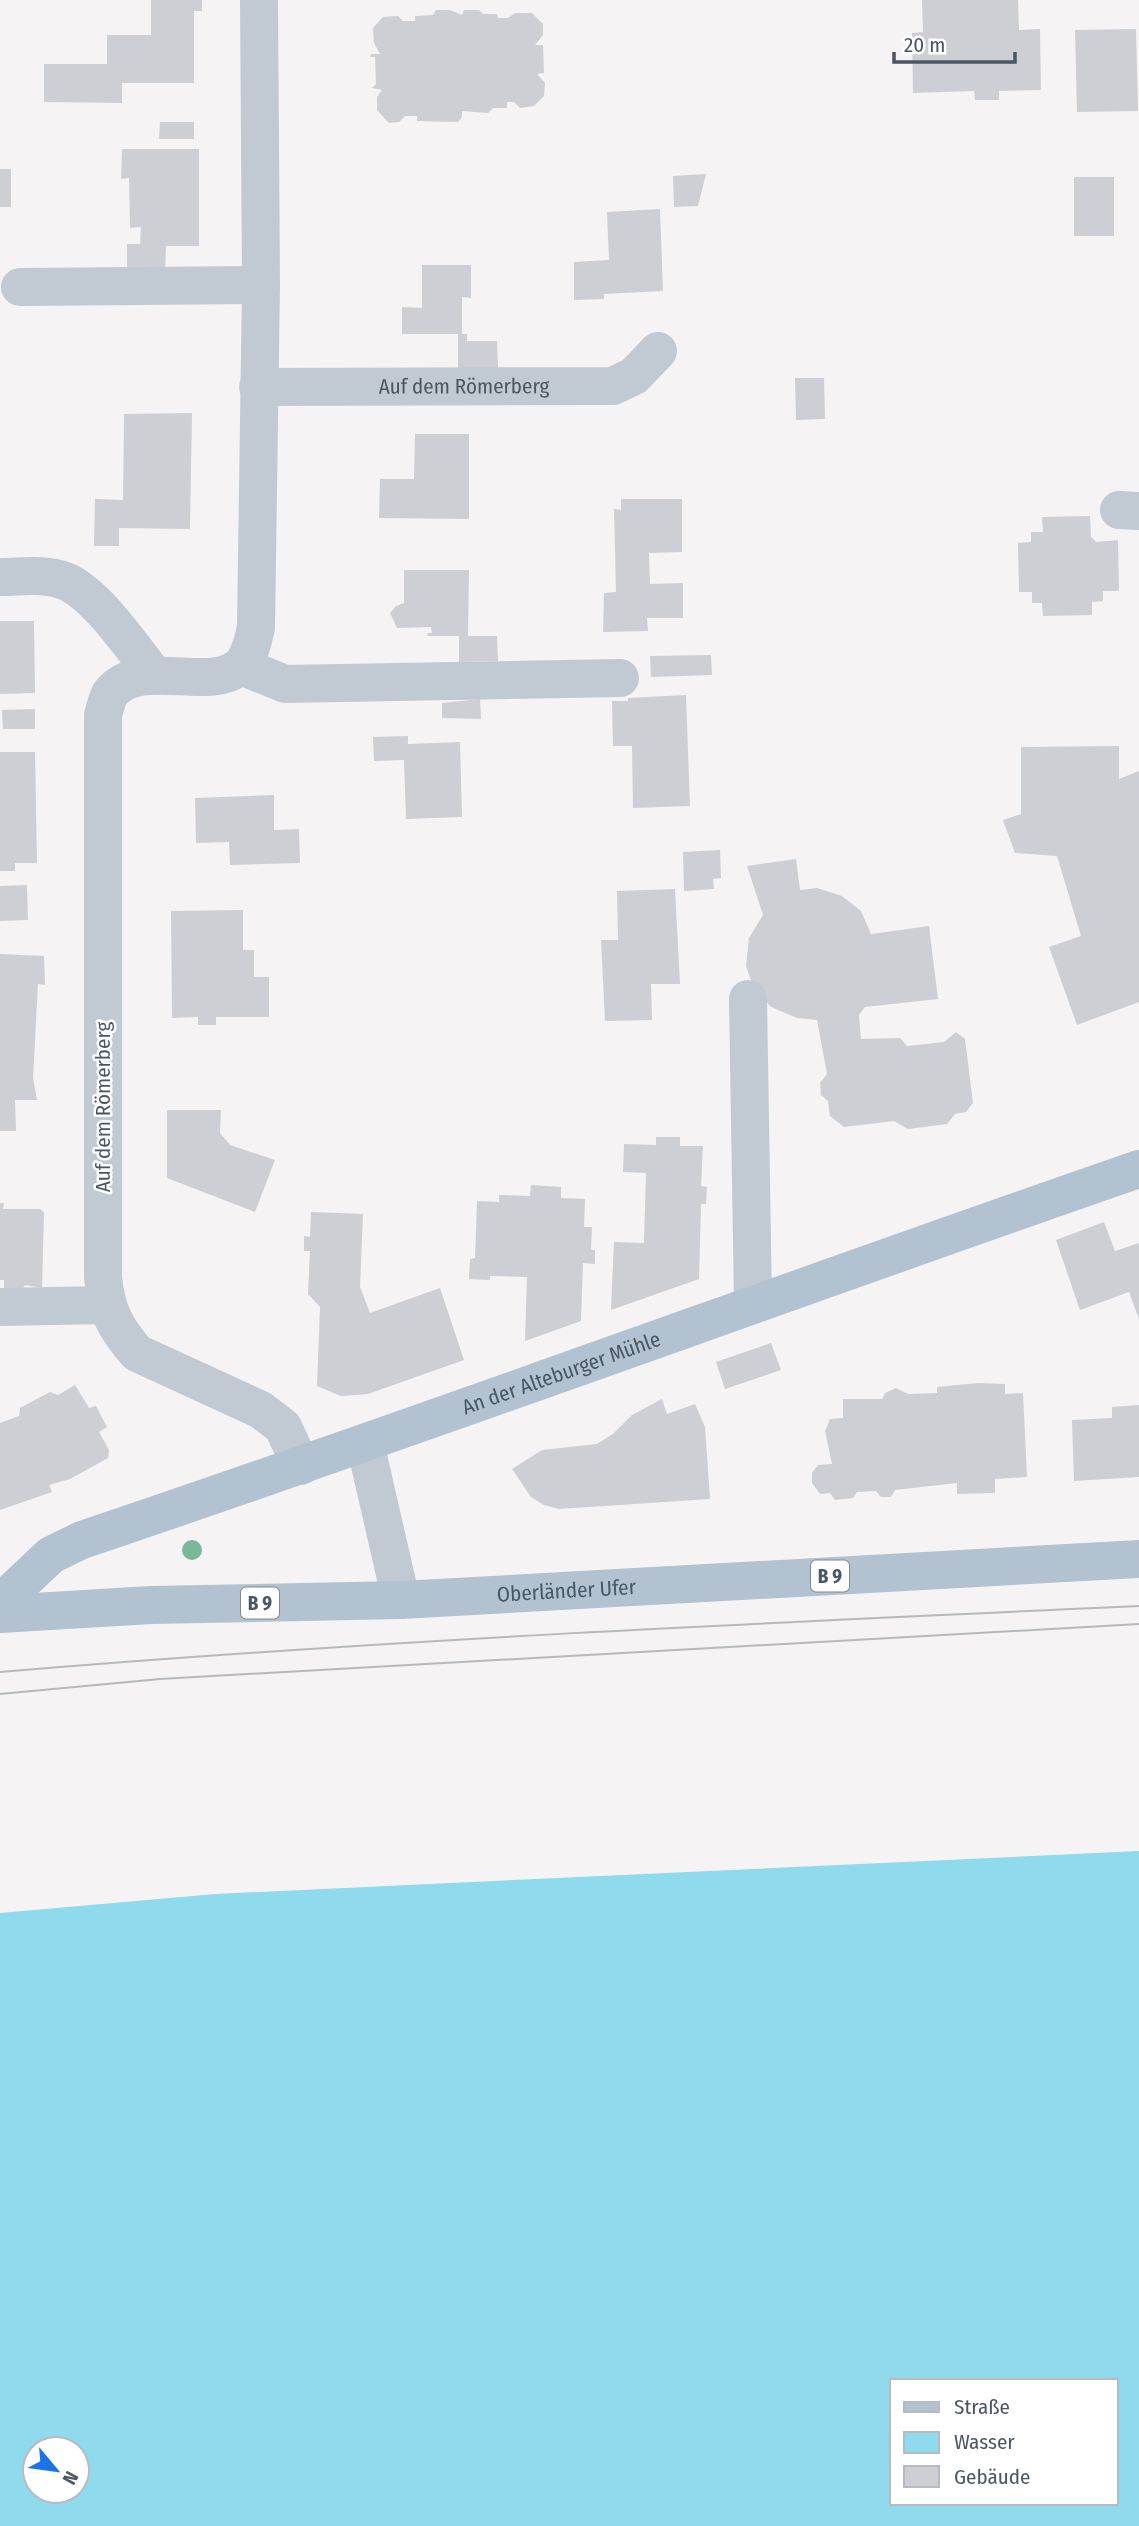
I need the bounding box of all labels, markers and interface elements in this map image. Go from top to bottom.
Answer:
scale bar [894,21,1015,65]
text: 20 m [904,32,945,58]
street label: Auf dem Römerberg [379,373,550,400]
street label: Auf dem Römerberg [90,1022,116,1192]
street label: An der Alteburger Mühle [459,1326,664,1420]
road number: B 9 [811,1560,849,1592]
street label: Oberländer Ufer [496,1574,637,1608]
road number: B 9 [241,1588,279,1618]
legend [890,2379,1118,2505]
text: Straße [954,2394,1010,2420]
text: Wasser [954,2429,1015,2455]
north arrow [21,2435,91,2505]
text: Gebäude [954,2464,1030,2490]
text: N [58,2467,83,2489]

